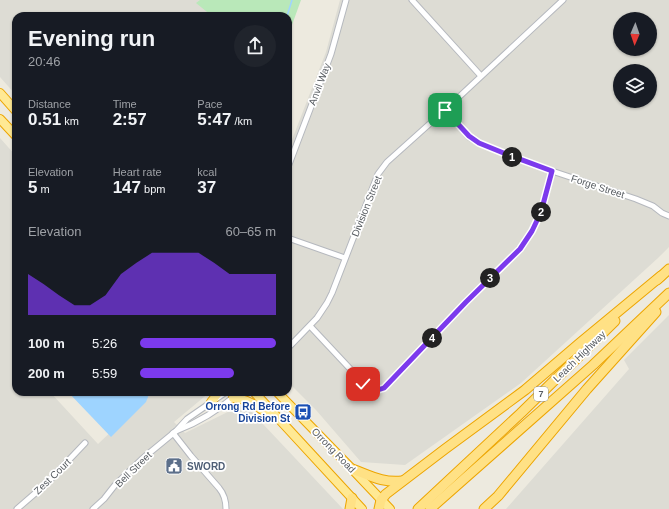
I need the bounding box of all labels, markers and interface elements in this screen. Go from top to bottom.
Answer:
north arrow [613,12,657,56]
map controls [613,12,657,108]
button: share [234,25,276,67]
text: Evening run [28,26,155,51]
text: 20:46 [28,54,61,69]
street label: Anvil Way [306,62,333,107]
button: layers [613,64,657,108]
pin [428,93,462,127]
text: Distance [28,98,71,110]
text: Time [113,98,137,110]
text: Pace [197,98,222,110]
icon: arrive [434,99,456,121]
text: 0.51 [28,110,61,129]
text: 2:57 [113,110,147,129]
text: 5:47 [197,110,231,129]
text: km [61,115,79,127]
text: /km [231,115,252,127]
pin: 1 [502,147,522,167]
text: 1 [509,151,515,163]
text: Elevation [28,166,73,178]
text: Heart rate [113,166,162,178]
text: kcal [197,166,217,178]
street label: Forge Street [570,173,626,200]
street label: Division Street [349,174,384,238]
text: 5 [28,178,37,197]
text: 147 [113,178,141,197]
text: 37 [197,178,216,197]
text: m [37,183,50,195]
text: bpm [141,183,166,195]
pin: 2 [531,202,551,222]
text: 2 [538,206,544,218]
text: Elevation [28,224,81,239]
text: 60–65 m [225,224,276,239]
pin: 3 [480,268,500,288]
text: 3 [487,272,493,284]
pin: 4 [422,328,442,348]
street label: Leach Highway [551,329,608,384]
text: 4 [429,332,435,344]
text: 100 m [28,336,65,351]
text: 5:26 [92,336,117,351]
text: 200 m [28,366,65,381]
text: 5:59 [92,366,117,381]
pin [346,367,380,401]
icon: check [352,373,374,395]
road number: 7 [534,387,548,401]
place label: Orrong Rd Before Division St [206,401,291,424]
bus stop icon: Orrong Rd Before Division St [293,402,313,422]
street label: Orrong Road [310,426,358,475]
street label: Bell Street [113,449,154,489]
street label: Zest Court [32,456,73,497]
public building icon: SWORD [164,456,184,476]
place label: SWORD [187,461,225,472]

